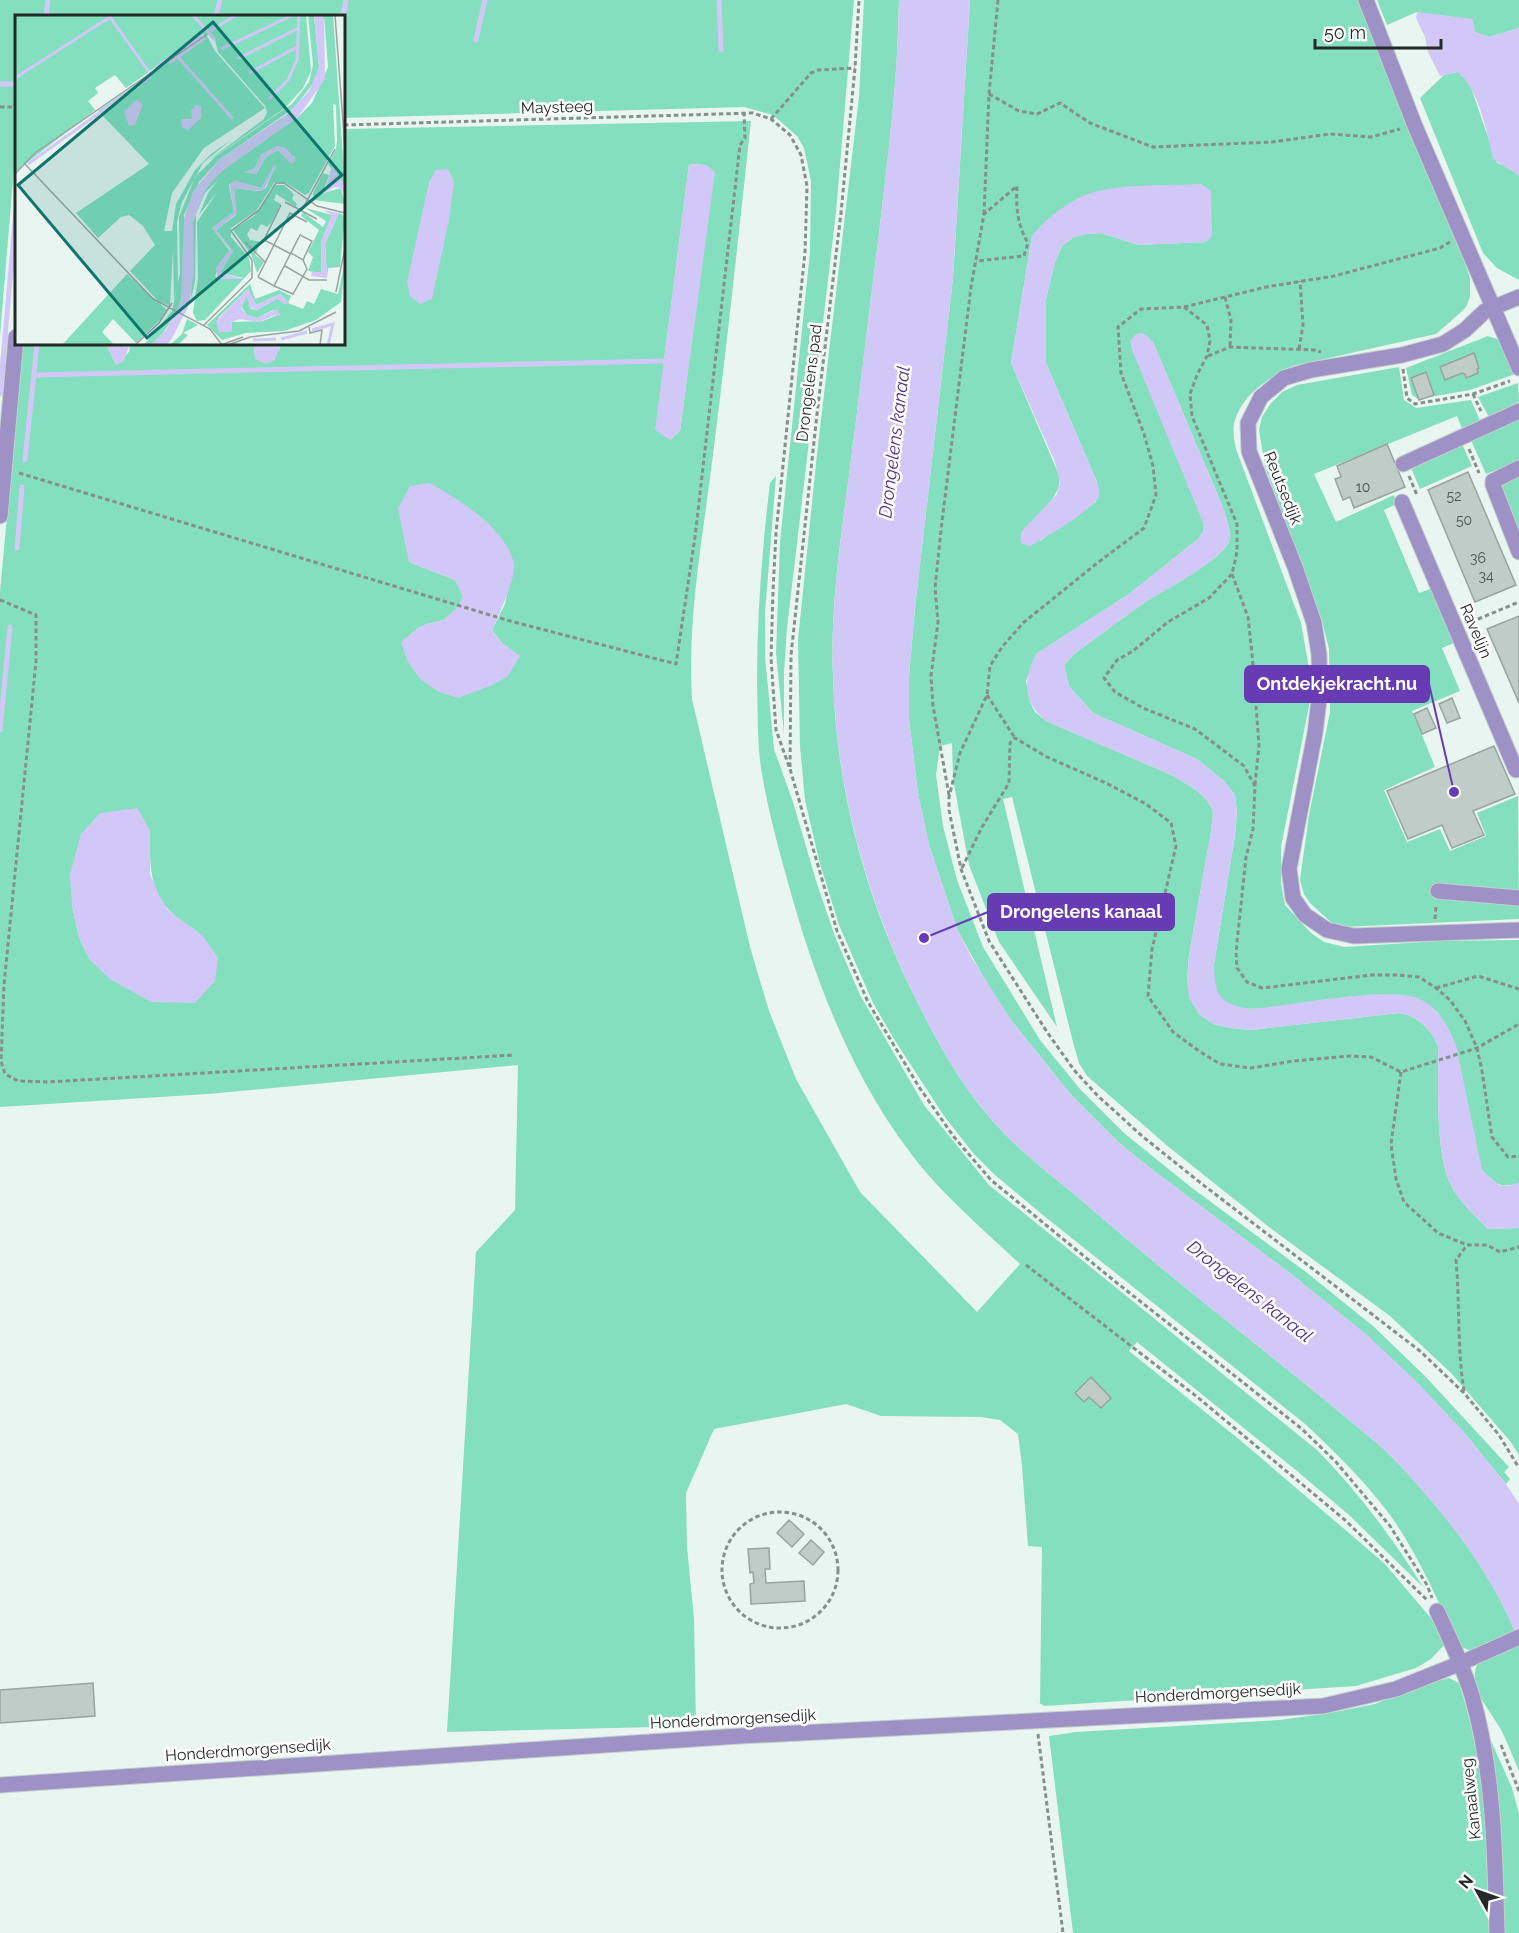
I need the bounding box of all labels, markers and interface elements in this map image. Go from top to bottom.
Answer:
scale bar [1315,12,1441,50]
inset map [15,15,345,345]
text: 50 m [1324,22,1366,43]
street label: Maysteeg [520,96,594,118]
street label: Drongelens pad [792,323,826,443]
water label: Drongelens kanaal [874,365,914,519]
street label: Reutsedijk [1260,449,1306,528]
house number: 10 [1356,479,1370,495]
house number: 52 [1447,488,1461,504]
house number: 50 [1456,512,1472,528]
house number: 36 [1470,550,1486,566]
house number: 34 [1478,568,1494,584]
street label: Ravelijn [1456,601,1496,661]
callout: Ontdekjekracht.nu [1245,666,1429,702]
text: Ontdekjekracht.nu [1257,673,1417,694]
callout: Drongelens kanaal [988,894,1174,930]
text: Drongelens kanaal [1000,901,1162,922]
water label: Drongelens kanaal [1183,1236,1317,1346]
street label: Honderdmorgensedijk [1135,1679,1302,1707]
street label: Honderdmorgensedijk [650,1705,817,1733]
street label: Honderdmorgensedijk [165,1735,332,1765]
street label: Kanaalweg [1457,1757,1485,1841]
north arrow [1447,1861,1507,1921]
text: N [1455,1871,1477,1892]

